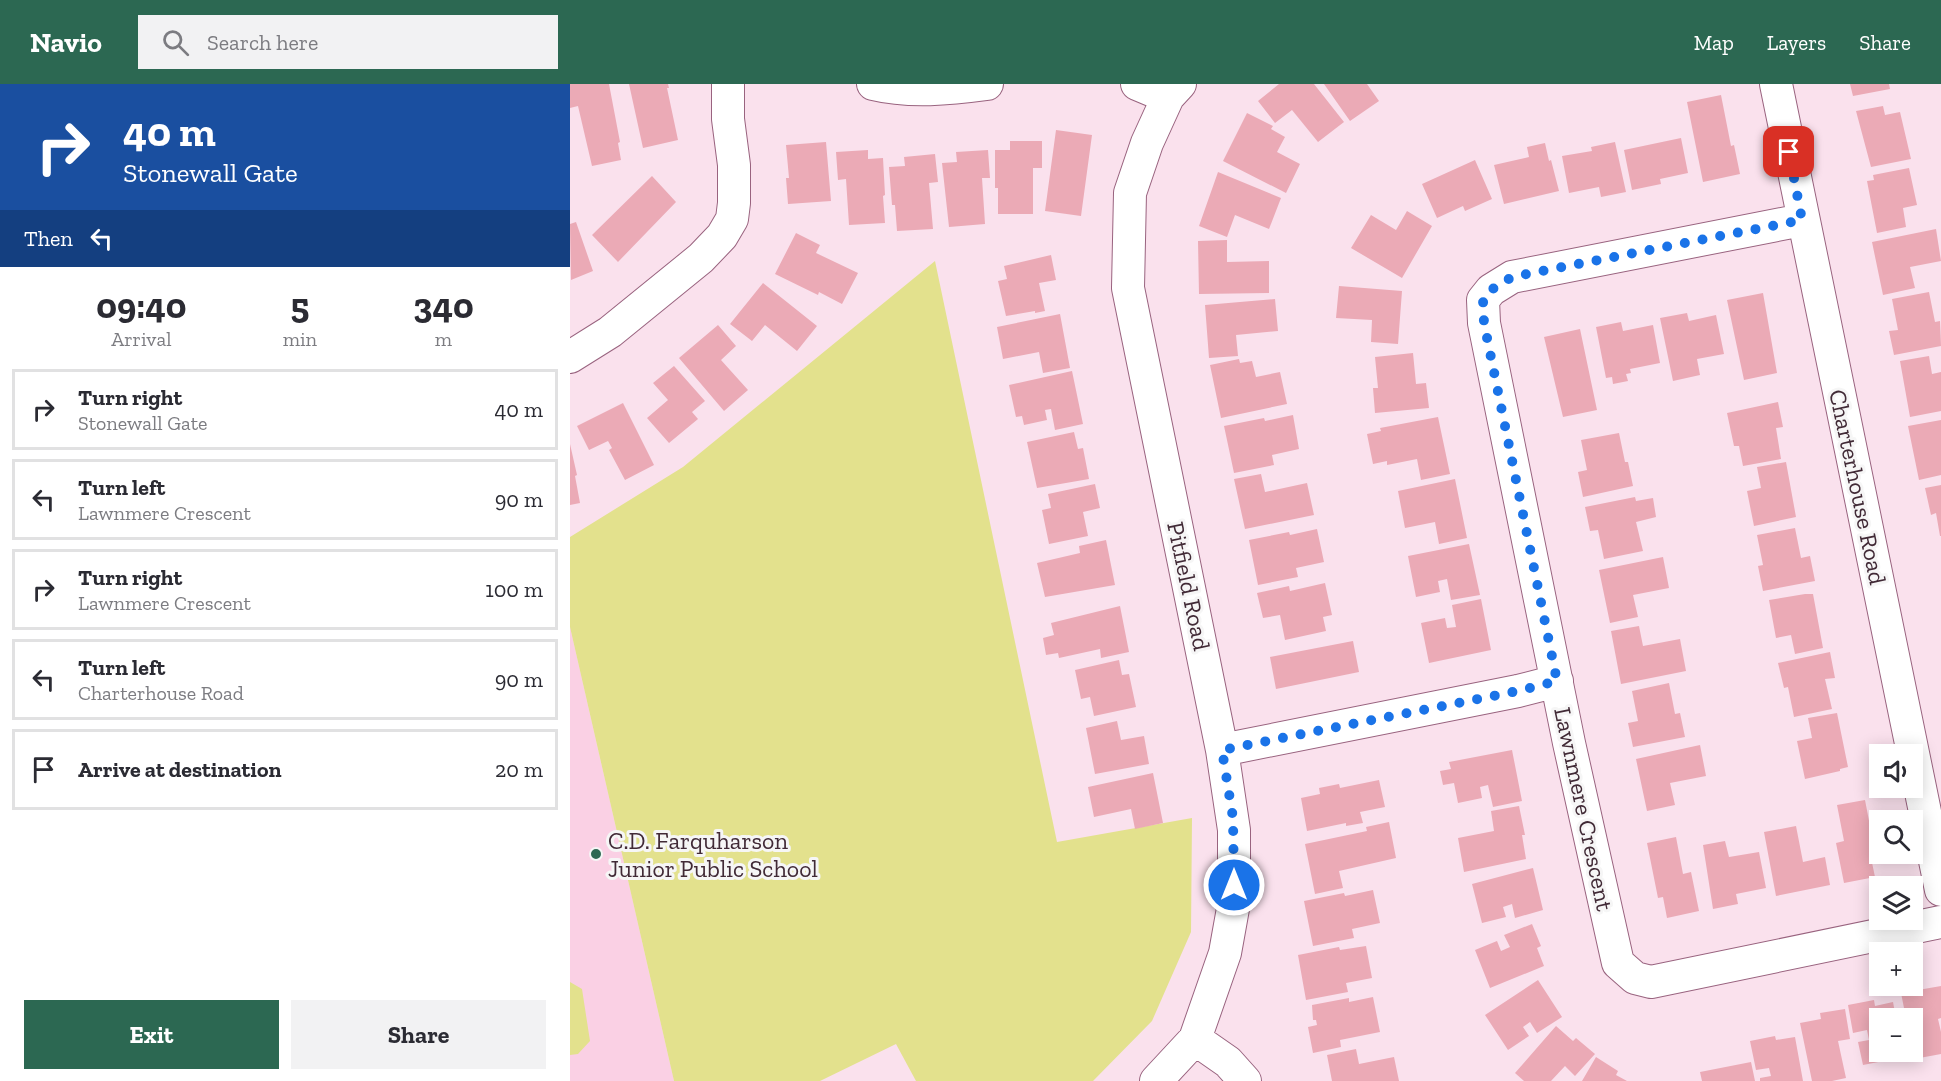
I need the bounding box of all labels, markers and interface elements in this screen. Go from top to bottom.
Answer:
search box [138,15,558,69]
text: Navio [30,26,102,59]
icon: search [159,26,192,59]
text: Search here [207,29,318,56]
text: Map [1694,30,1734,55]
text: Layers [1767,30,1826,55]
text: Share [1859,30,1911,55]
text: 40 m [123,106,216,157]
icon: right [24,108,102,186]
pin [1763,126,1814,177]
icon: arrive [1772,135,1805,168]
text: Stonewall Gate [123,157,298,189]
icon: left [85,222,118,255]
text: Then [24,225,73,252]
text: 09:40 [96,284,186,327]
text: 5 [290,284,309,327]
text: 340 [413,284,474,327]
text: Arrival [111,327,171,351]
text: min [283,327,317,351]
text: m [435,327,452,351]
text: Turn right [78,384,182,411]
street label: Charterhouse Road [1823,387,1893,587]
icon: right [27,393,60,426]
text: 40 m [494,396,543,423]
text: Stonewall Gate [78,411,207,435]
text: Turn left [78,474,165,501]
icon: left [27,483,60,516]
text: 90 m [495,486,543,513]
text: Lawnmere Crescent [78,501,251,525]
street label: Pitfield Road [1161,519,1217,653]
text: Turn right [78,564,182,591]
icon: right [27,573,60,606]
text: 100 m [485,576,543,603]
text: Lawnmere Crescent [78,591,251,615]
text: Turn left [78,654,165,681]
icon: left [27,663,60,696]
text: 90 m [495,666,543,693]
text: Charterhouse Road [78,681,244,705]
street label: Lawnmere Crescent [1548,704,1620,914]
map controls [1869,744,1923,1062]
button: sound [1869,744,1923,798]
icon: arrive [27,753,60,786]
text: Arrive at destination [78,756,281,783]
text: 20 m [495,756,543,783]
button: search [1869,810,1923,864]
place label: C.D. Farquharson Junior Public School [608,826,818,883]
marker: C.D. Farquharson Junior Public School [589,847,603,861]
position arrow [1202,853,1266,917]
button: layers [1869,876,1923,930]
button: + [1869,942,1923,996]
button: Exit [24,1000,279,1069]
button: Share [291,1000,546,1069]
button: − [1869,1008,1923,1062]

